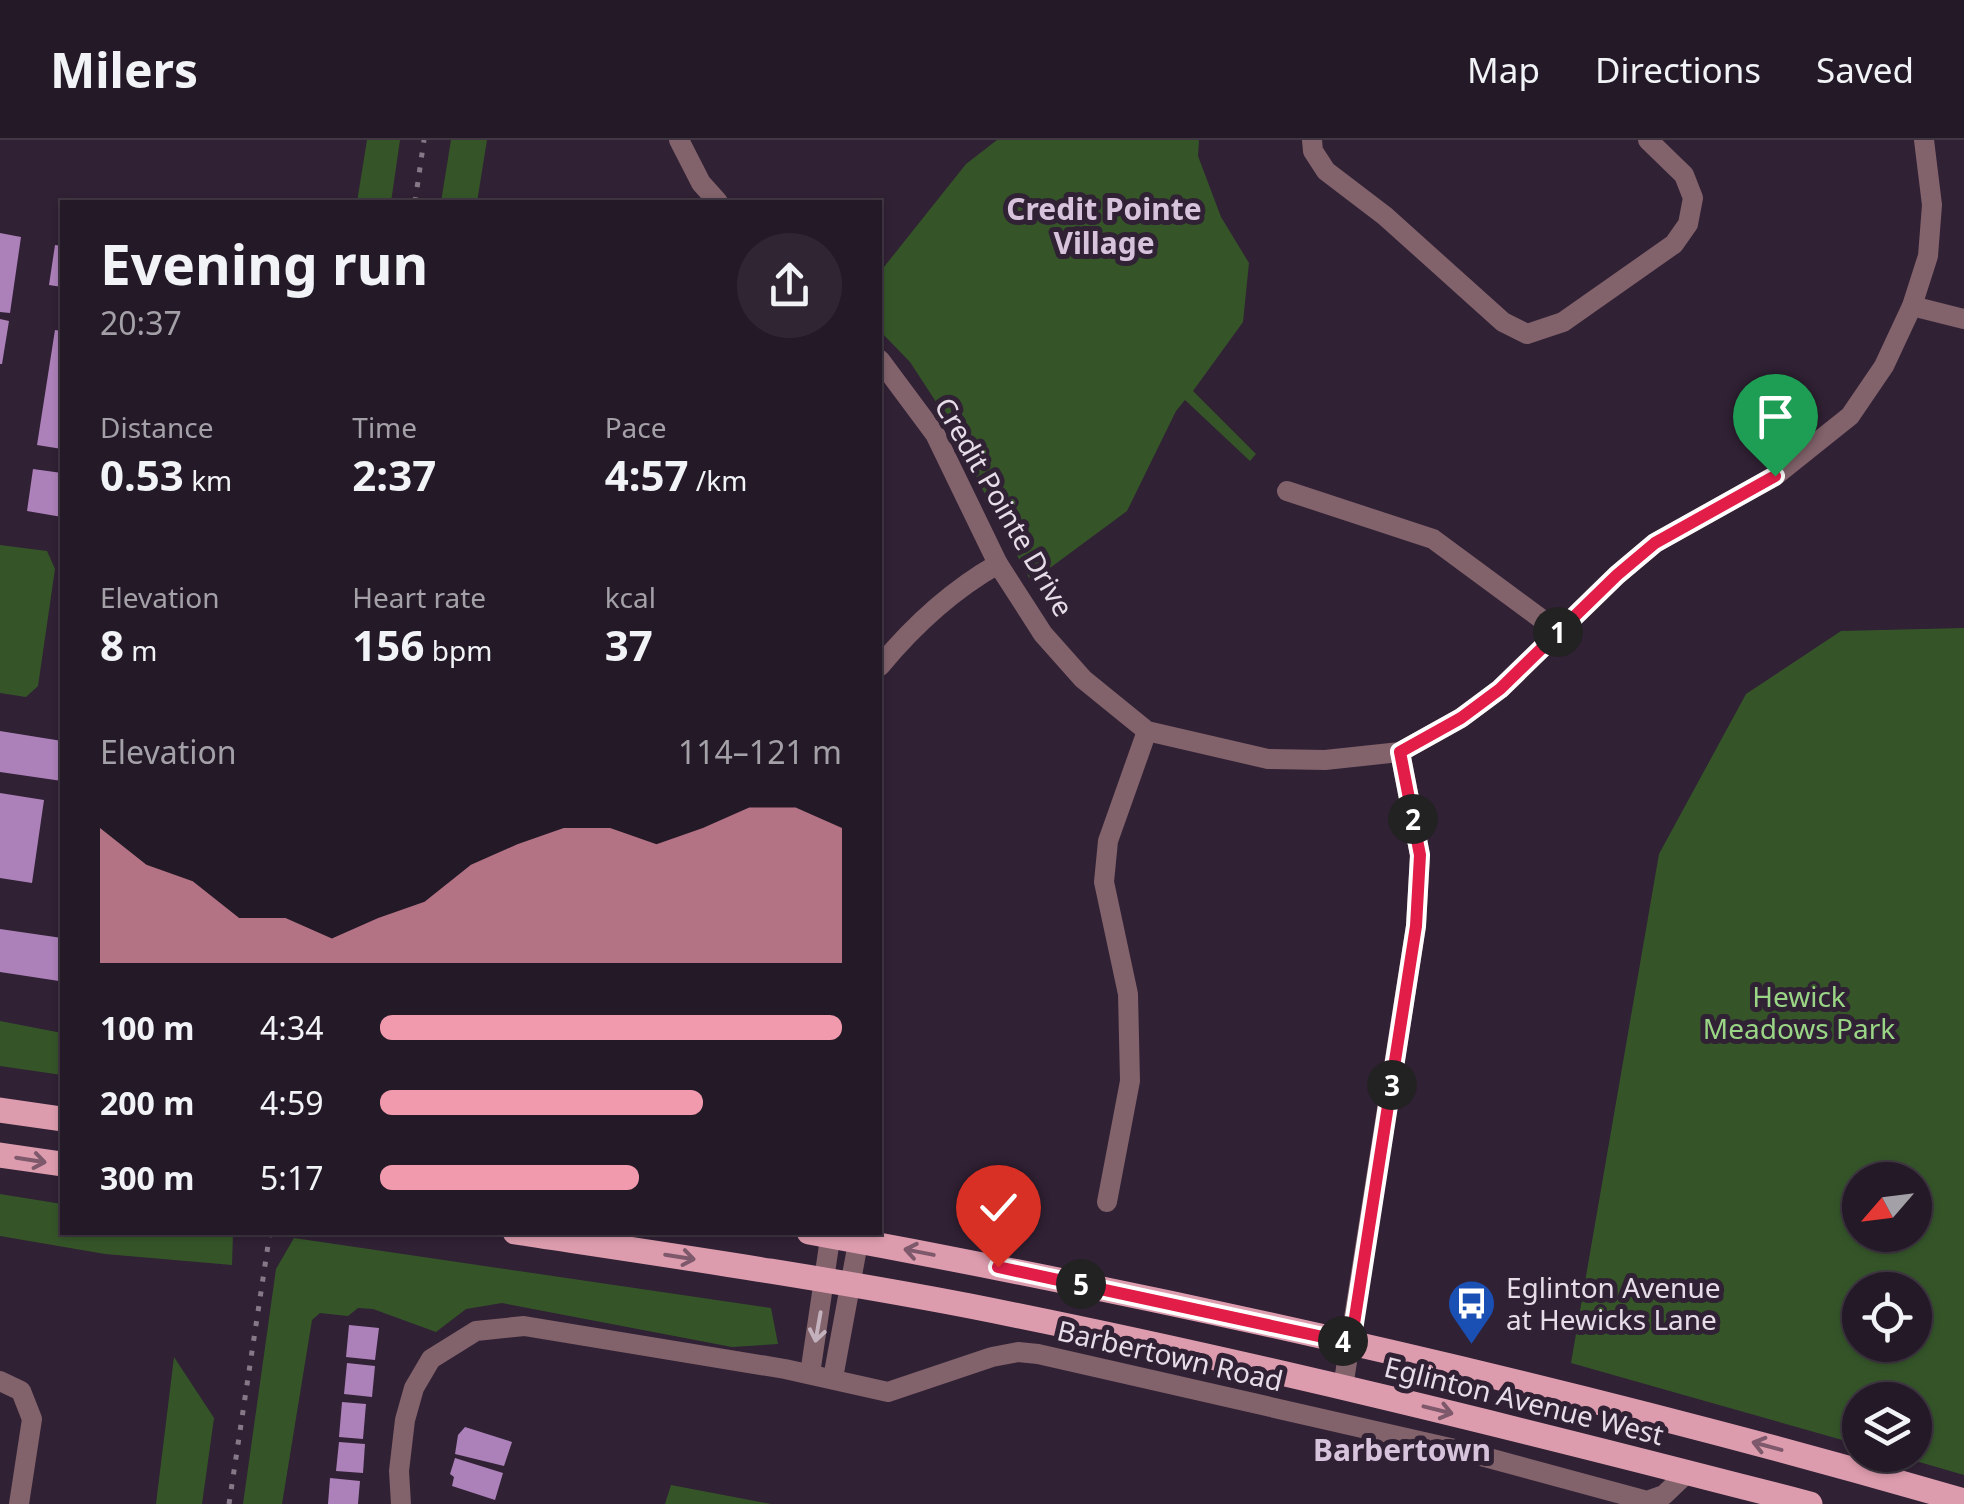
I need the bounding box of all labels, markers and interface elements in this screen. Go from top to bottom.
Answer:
text: Milers [50,37,198,102]
text: Map [1467,46,1540,93]
text: Directions [1595,46,1761,93]
text: Saved [1816,46,1914,93]
district label: Credit Pointe Village [1006,188,1202,263]
text: Evening run [100,226,428,301]
button: share [737,233,842,338]
text: 20:37 [100,301,182,344]
pin [1733,374,1818,477]
icon: arrive [1748,389,1803,444]
street label: Credit Pointe Drive [927,390,1083,623]
text: Distance [100,408,213,446]
text: Time [352,408,417,446]
text: Pace [605,408,667,446]
text: 0.53 [100,446,184,503]
text: 2:37 [352,446,436,503]
text: 4:57 [605,446,689,503]
text: km [184,461,232,499]
text: /km [689,461,747,499]
text: Elevation [100,578,220,616]
text: Heart rate [352,578,486,616]
text: kcal [605,578,656,616]
pin: 1 [1533,607,1583,657]
text: 1 [1550,613,1566,651]
text: 8 [100,616,124,673]
text: 156 [352,616,424,673]
text: 37 [605,616,653,673]
text: m [124,631,158,669]
text: bpm [424,631,492,669]
text: Elevation [100,730,237,773]
text: 114–121 m [678,730,842,773]
pin: 2 [1388,794,1438,844]
text: 2 [1405,800,1421,838]
park label: Hewick Meadows Park [1703,977,1895,1047]
text: 100 m [100,1006,194,1049]
text: 4:34 [260,1006,324,1049]
pin: 3 [1367,1060,1417,1110]
text: 3 [1384,1066,1400,1104]
text: 200 m [100,1081,194,1124]
text: 4:59 [260,1081,324,1124]
one-way arrow [15,1151,47,1169]
text: 300 m [100,1156,194,1199]
text: 5:17 [260,1156,324,1199]
north arrow [1842,1162,1932,1252]
map controls [1842,1162,1932,1472]
pin [956,1165,1041,1268]
icon: check [971,1180,1026,1235]
one-way arrow [904,1242,936,1261]
one-way arrow [663,1249,696,1267]
pin: 5 [1056,1259,1106,1309]
text: 5 [1073,1265,1089,1303]
place label: Eglinton Avenue at Hewicks Lane [1506,1268,1720,1338]
button: locate [1842,1272,1932,1362]
bus stop icon: Eglinton Avenue at Hewicks Lane [1445,1278,1497,1346]
one-way arrow [808,1310,827,1343]
street label: Barbertown Road [1054,1311,1287,1399]
pin: 4 [1318,1316,1368,1366]
text: 4 [1335,1322,1351,1360]
street label: Eglinton Avenue West [1381,1347,1668,1453]
button: layers [1842,1382,1932,1472]
one-way arrow [1422,1402,1453,1421]
district label: Barbertown [1313,1429,1491,1470]
one-way arrow [1752,1436,1783,1455]

